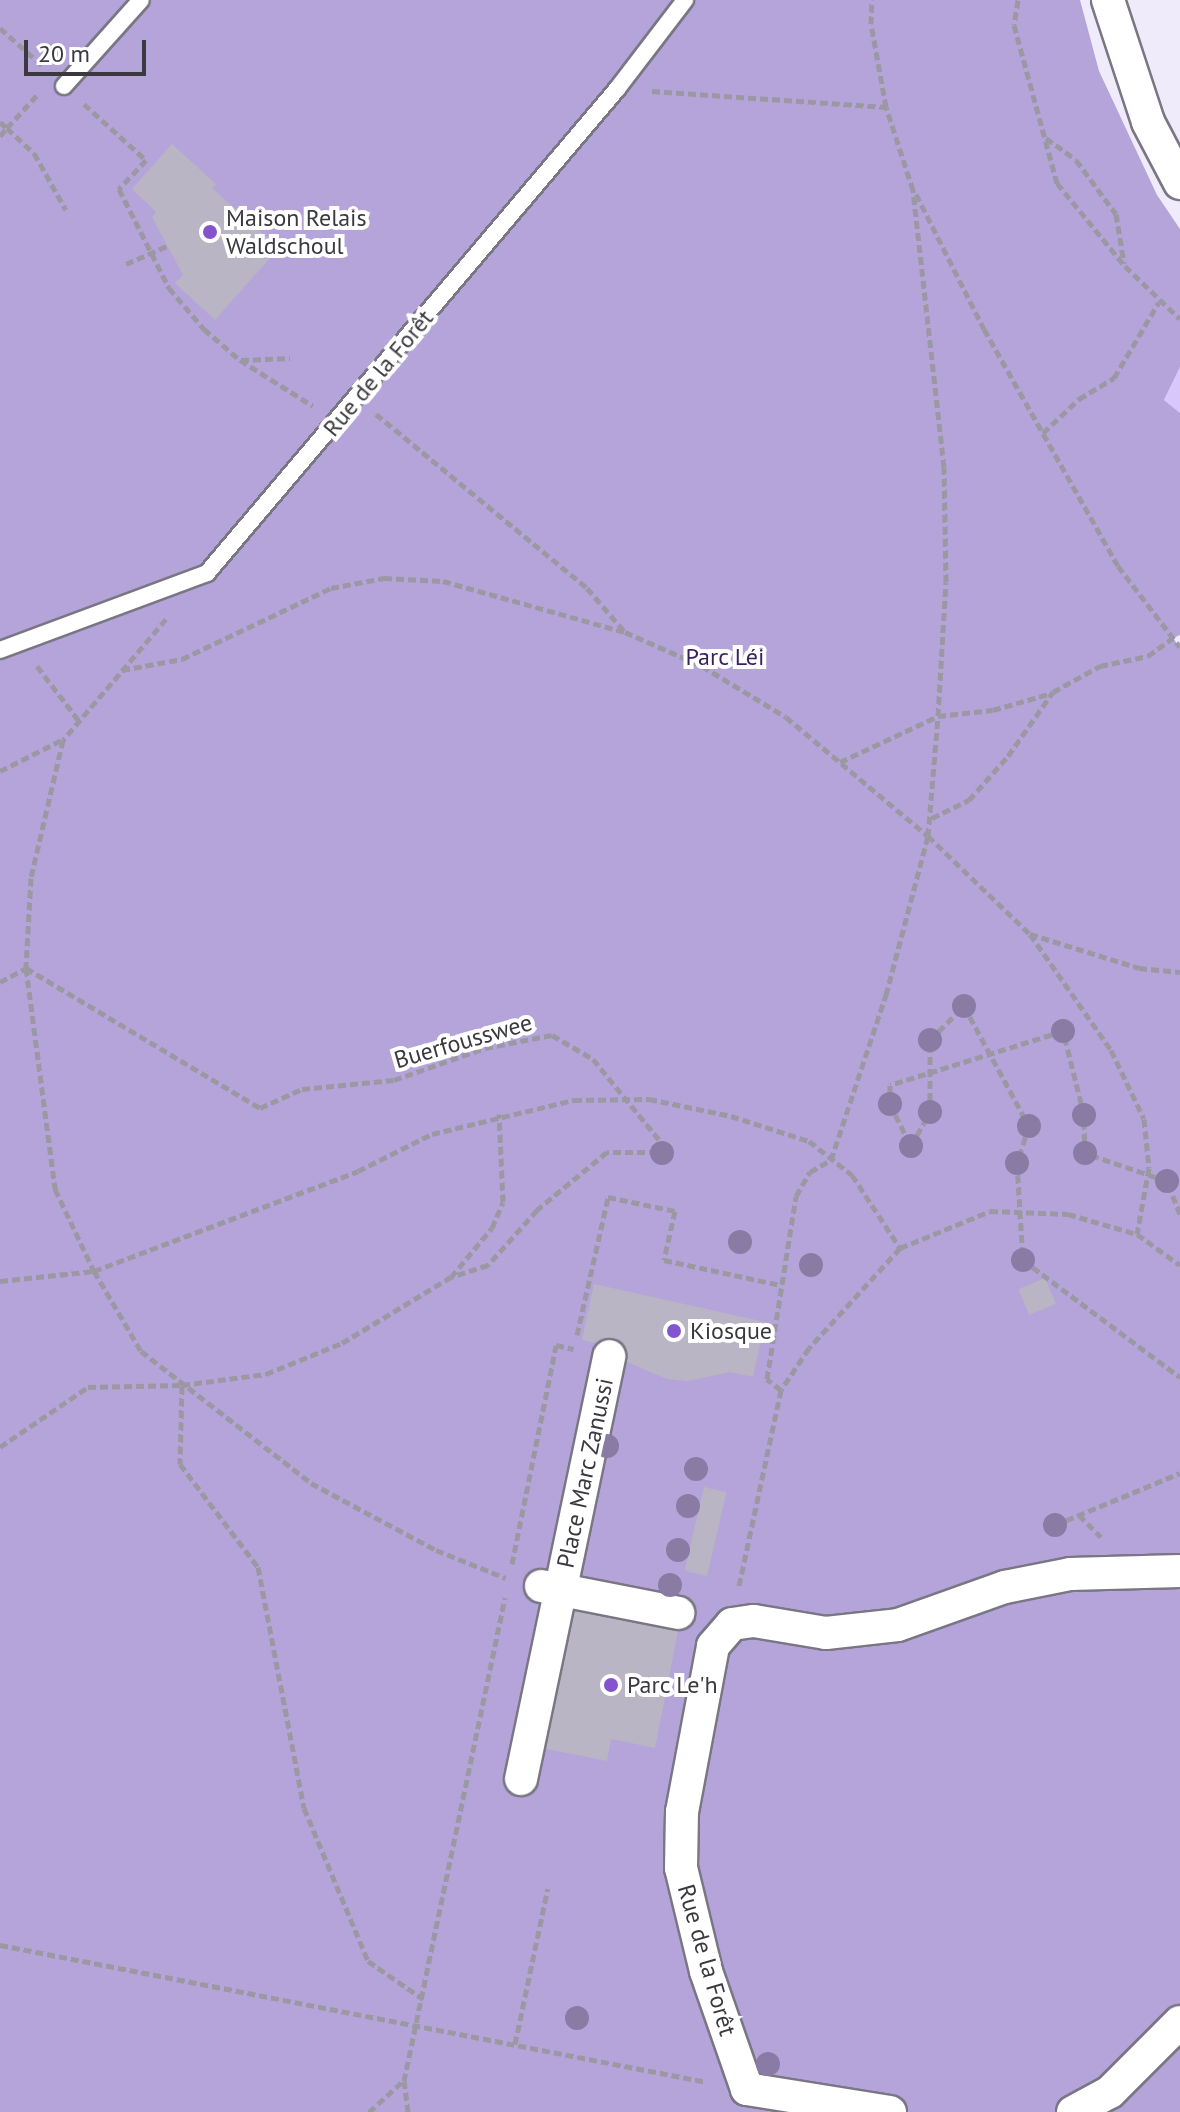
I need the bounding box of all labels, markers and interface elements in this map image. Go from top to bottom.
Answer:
scale bar [28,24,150,74]
text: 20 m [38,38,90,69]
place label: Maison Relais Waldschoul [226,204,367,260]
marker: Maison Relais Waldschoul [201,223,219,241]
street label: Rue de la Forêt [317,304,439,442]
park label: Parc Léi [685,643,765,671]
street label: Buerfousswee [391,1008,535,1074]
place label: Kiosque [690,1317,772,1345]
marker: Kiosque [665,1322,683,1340]
street label: Place Marc Zanussi [551,1375,619,1571]
place label: Parc Le'h [627,1671,718,1699]
marker: Parc Le'h [602,1676,620,1694]
street label: Rue de la Forêt [672,1881,742,2039]

